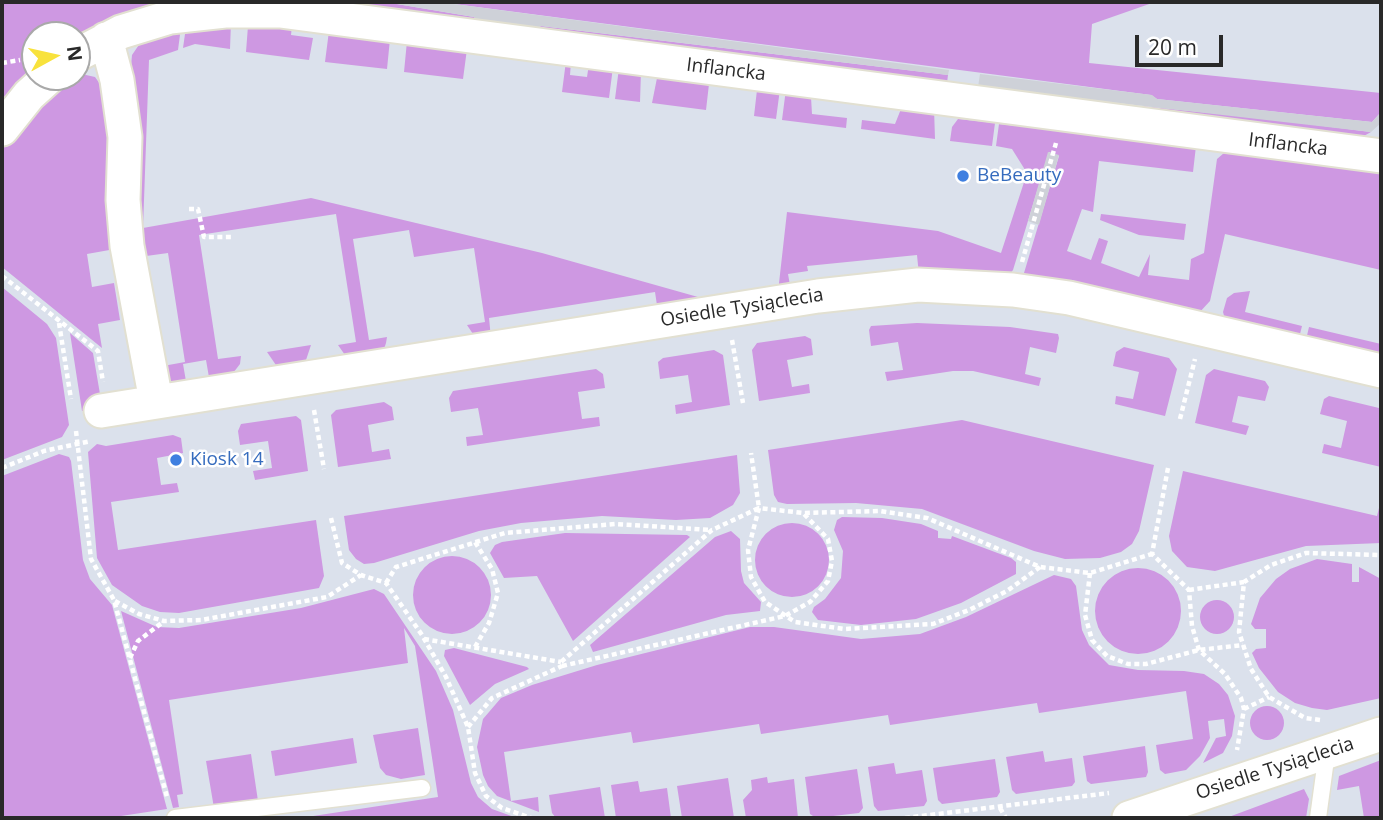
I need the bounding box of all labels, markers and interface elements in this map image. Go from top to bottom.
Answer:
north arrow [21,21,91,91]
scale bar [1138,21,1226,65]
text: 20 m [1148,33,1197,61]
text: N [61,44,89,63]
street label: Inflancka [685,54,767,86]
street label: Inflancka [1247,129,1329,161]
place label: BeBeauty [977,165,1061,187]
marker: BeBeauty [955,168,971,184]
street label: Osiedle Tysiąclecia [659,284,825,332]
place label: Kiosk 14 [190,449,264,471]
marker: Kiosk 14 [168,452,184,468]
street label: Osiedle Tysiąclecia [1193,733,1357,805]

